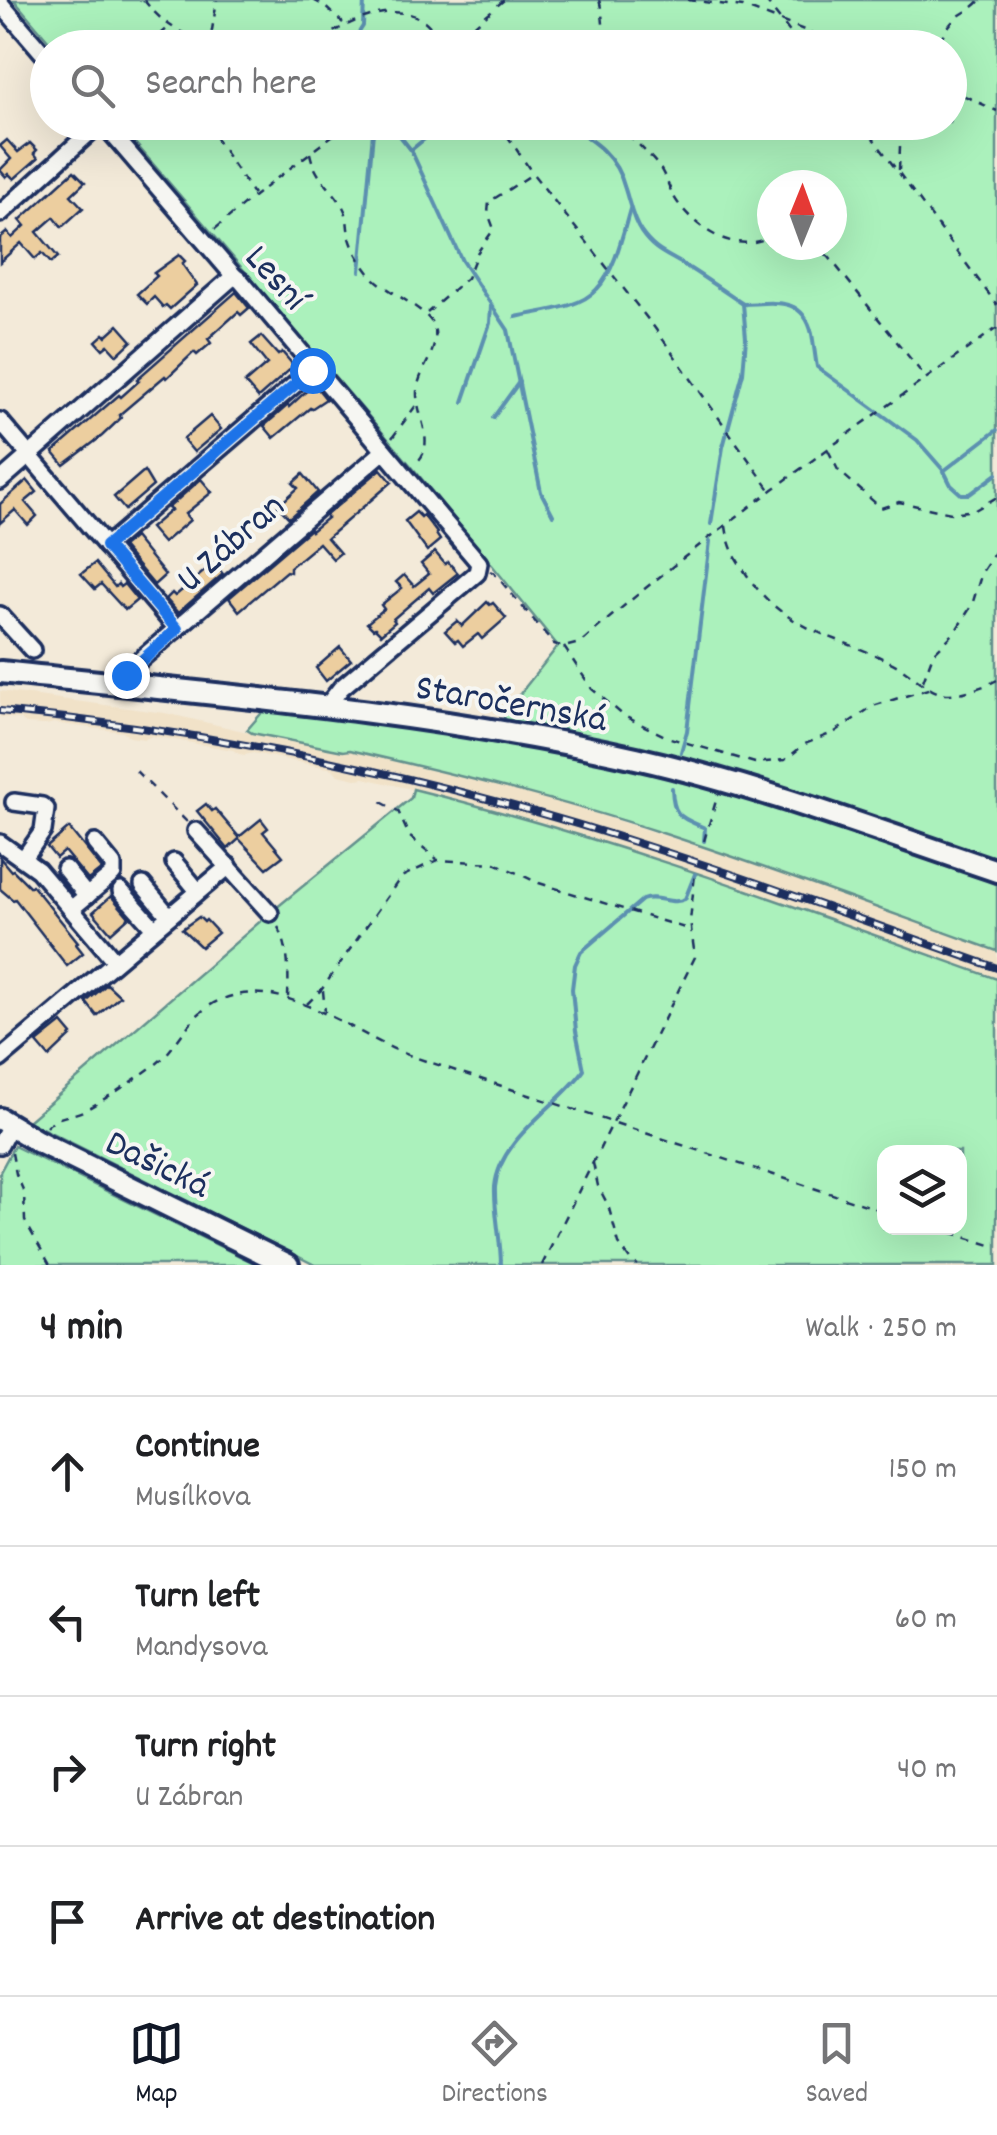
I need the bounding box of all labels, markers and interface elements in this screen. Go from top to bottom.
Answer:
search box [30,30,967,140]
icon: search [65,58,120,113]
text: Search here [145,58,317,113]
north arrow [757,170,847,260]
street label: Lesní [229,234,321,327]
route start [290,348,336,394]
street label: U Zábran [166,482,299,608]
route end [104,653,150,699]
street label: Staročernská [411,663,611,750]
street label: Dašická [95,1118,218,1216]
map controls [877,1145,967,1235]
button: layers [877,1145,967,1235]
text: 4 min [40,1300,123,1360]
text: Walk · 250 m [805,1307,957,1353]
text: Continue [135,1421,260,1476]
icon: ahead [40,1444,95,1499]
text: 150 m [888,1448,957,1494]
text: Musílkova [135,1476,250,1522]
text: Turn left [135,1571,260,1626]
icon: left [40,1594,95,1649]
text: 60 m [895,1598,957,1644]
text: Mandysova [135,1626,268,1672]
text: Turn right [135,1721,276,1776]
icon: right [40,1744,95,1799]
text: 40 m [897,1748,957,1794]
text: U Zábran [135,1776,243,1822]
icon: arrive [40,1894,95,1949]
text: Arrive at destination [135,1894,435,1949]
tab: Map [129,2016,184,2116]
tab: Directions [442,2016,548,2116]
tab: Saved [806,2016,868,2116]

